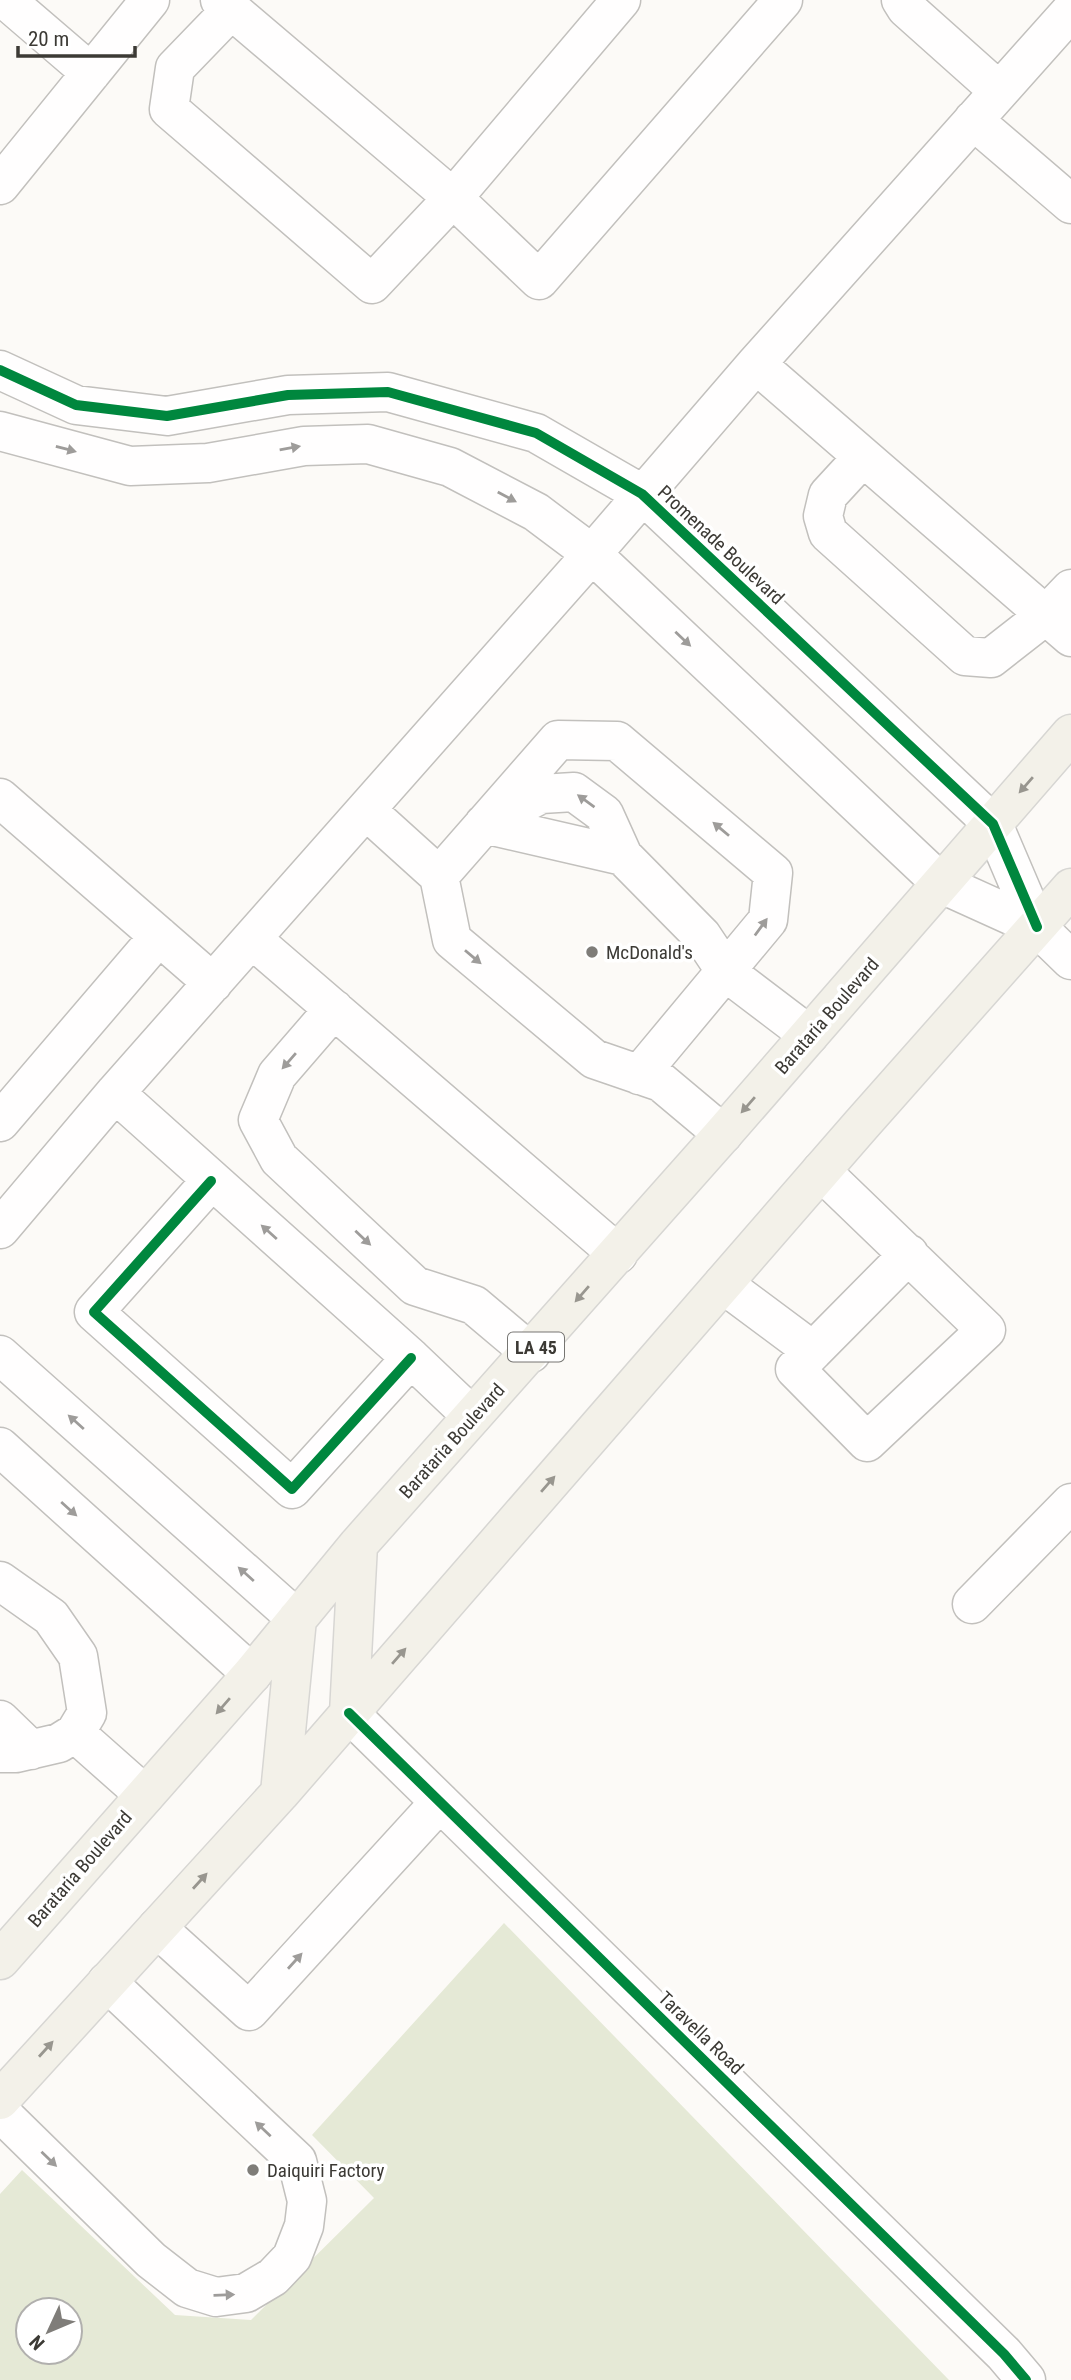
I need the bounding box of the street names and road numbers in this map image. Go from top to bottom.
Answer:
street label: Promenade Boulevard [653,481,789,609]
street label: Barataria Boulevard [770,953,884,1079]
road number: LA 45 [508,1332,564,1362]
street label: Barataria Boulevard [394,1379,510,1503]
street label: Barataria Boulevard [23,1806,137,1932]
street label: Taravella Road [654,1987,748,2079]

